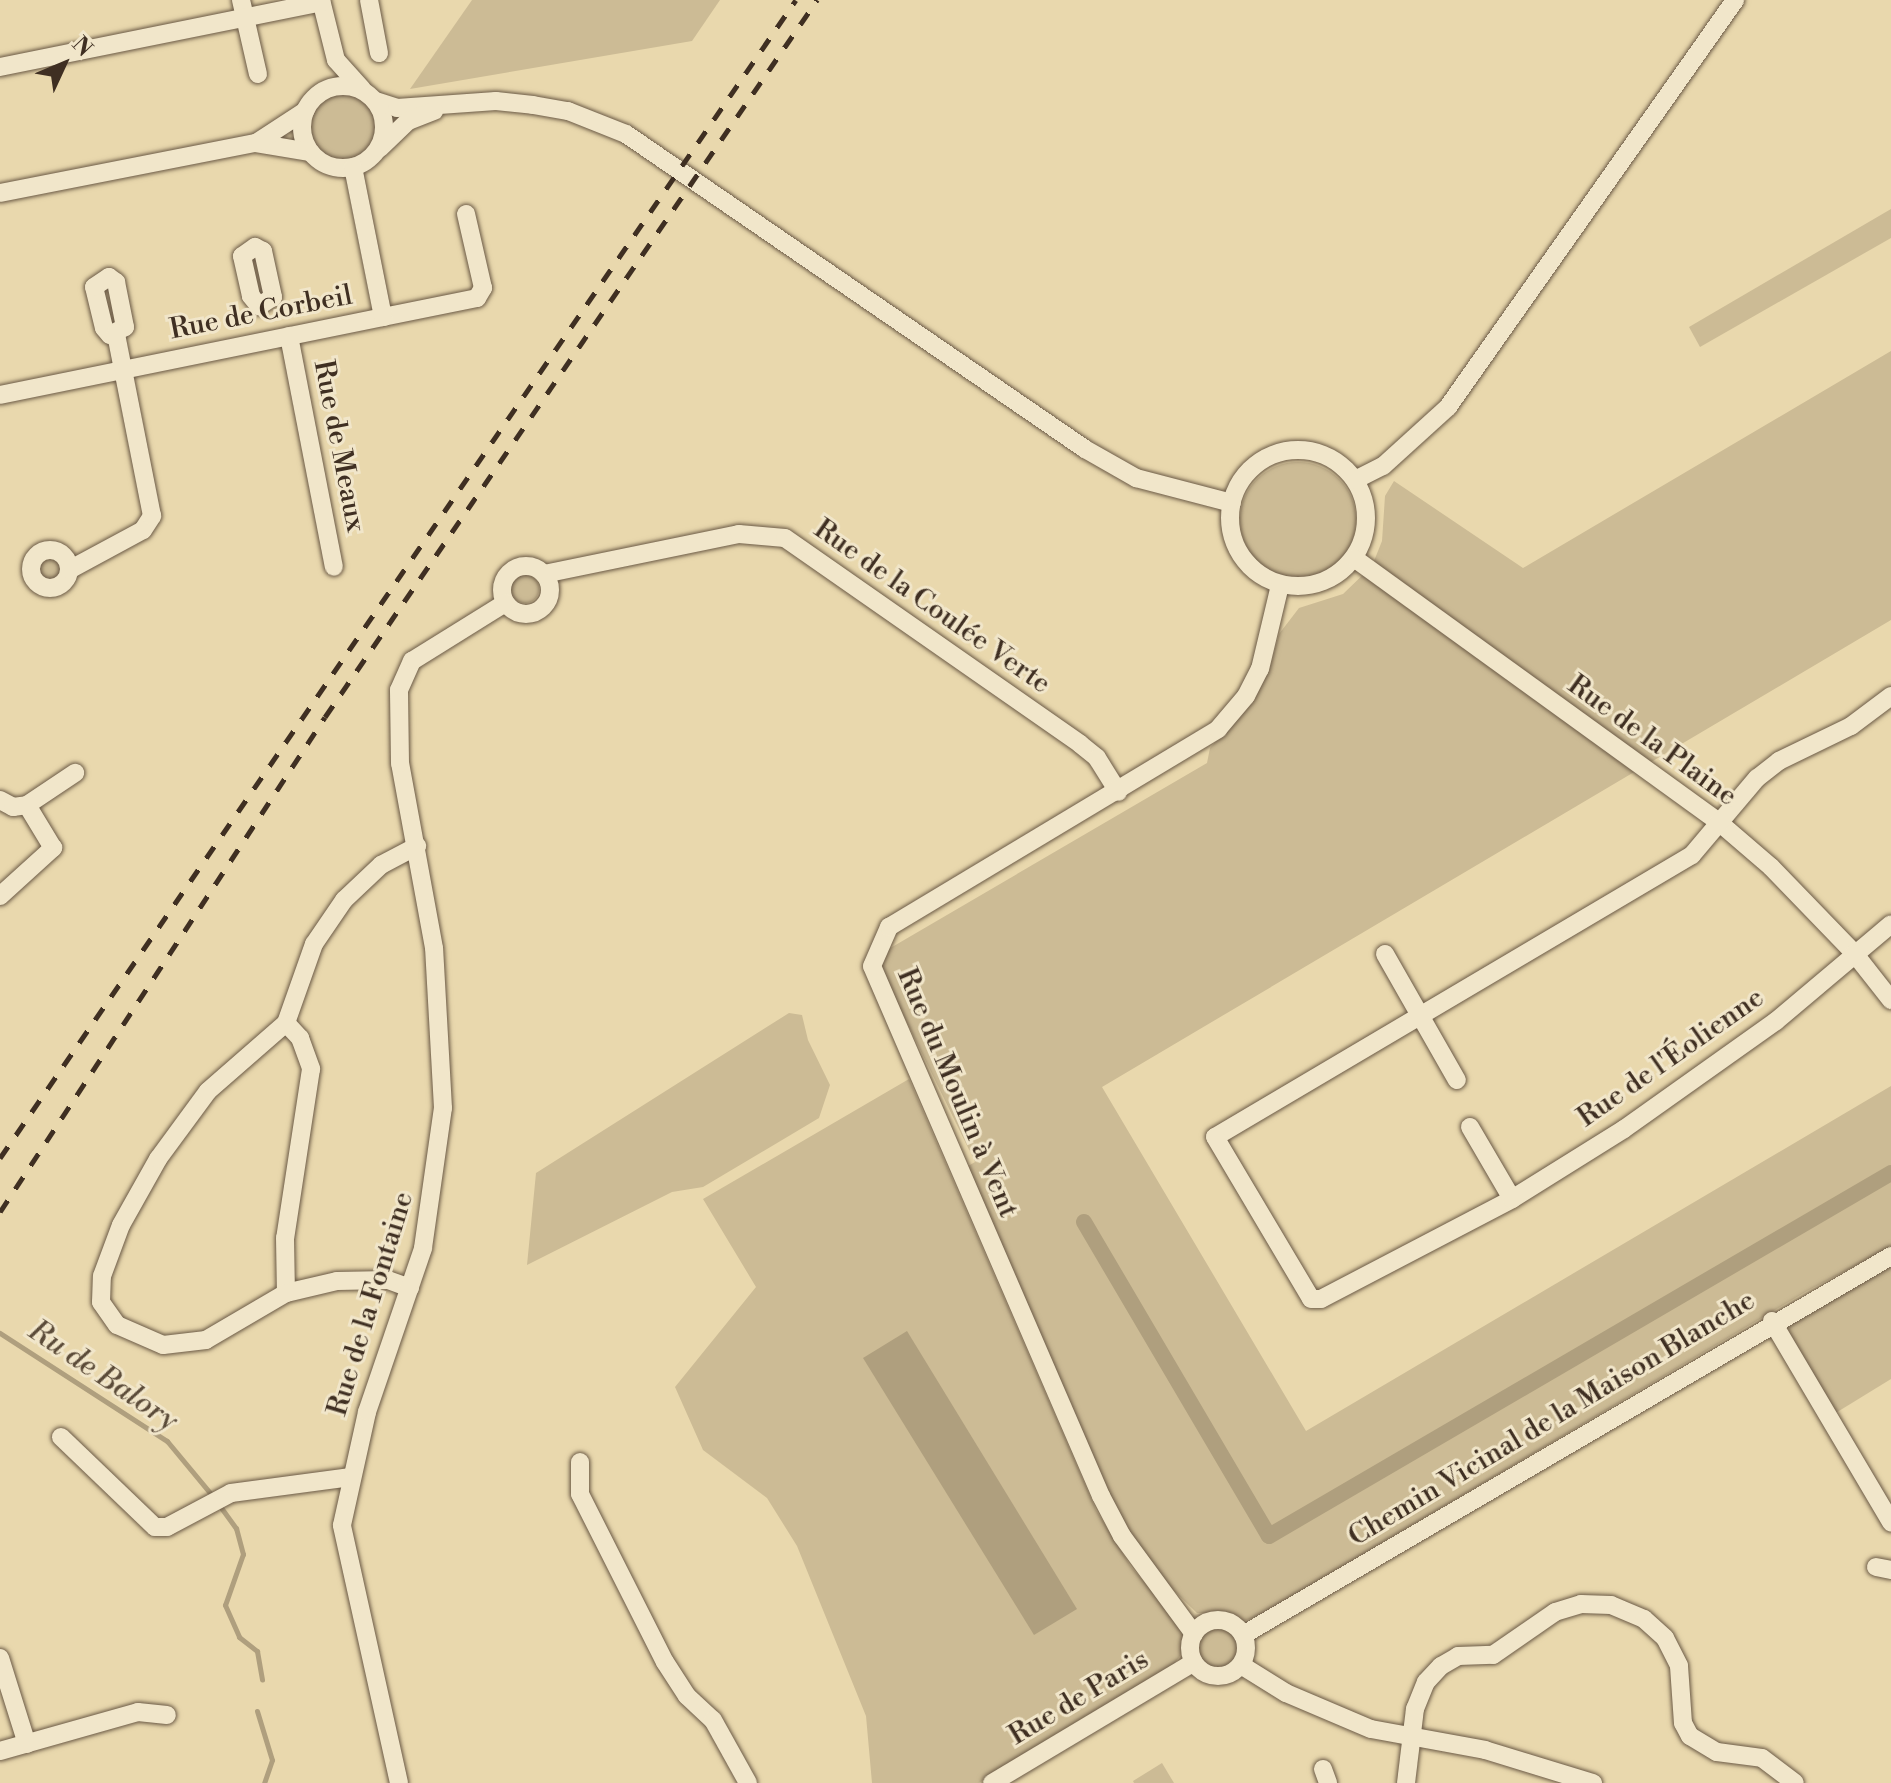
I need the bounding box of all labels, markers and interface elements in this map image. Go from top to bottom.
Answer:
north arrow [24,24,104,104]
text: N [66,31,97,63]
street label: Rue de Corbeil [167,279,355,347]
street label: Rue de Meaux [306,357,372,535]
street label: Rue de la Coulée Verte [807,513,1057,701]
street label: Rue de la Plaine [1561,668,1743,814]
street label: Rue du Moulin à Vent [889,963,1025,1223]
street label: Rue de l'Éolienne [1571,981,1771,1135]
street label: Rue de la Fontaine [321,1188,421,1420]
street label: Chemin Vicinal de la Maison Blanche [1343,1284,1761,1554]
water label: Ru de Balory [21,1313,185,1439]
street label: Rue de Paris [1003,1643,1155,1753]

